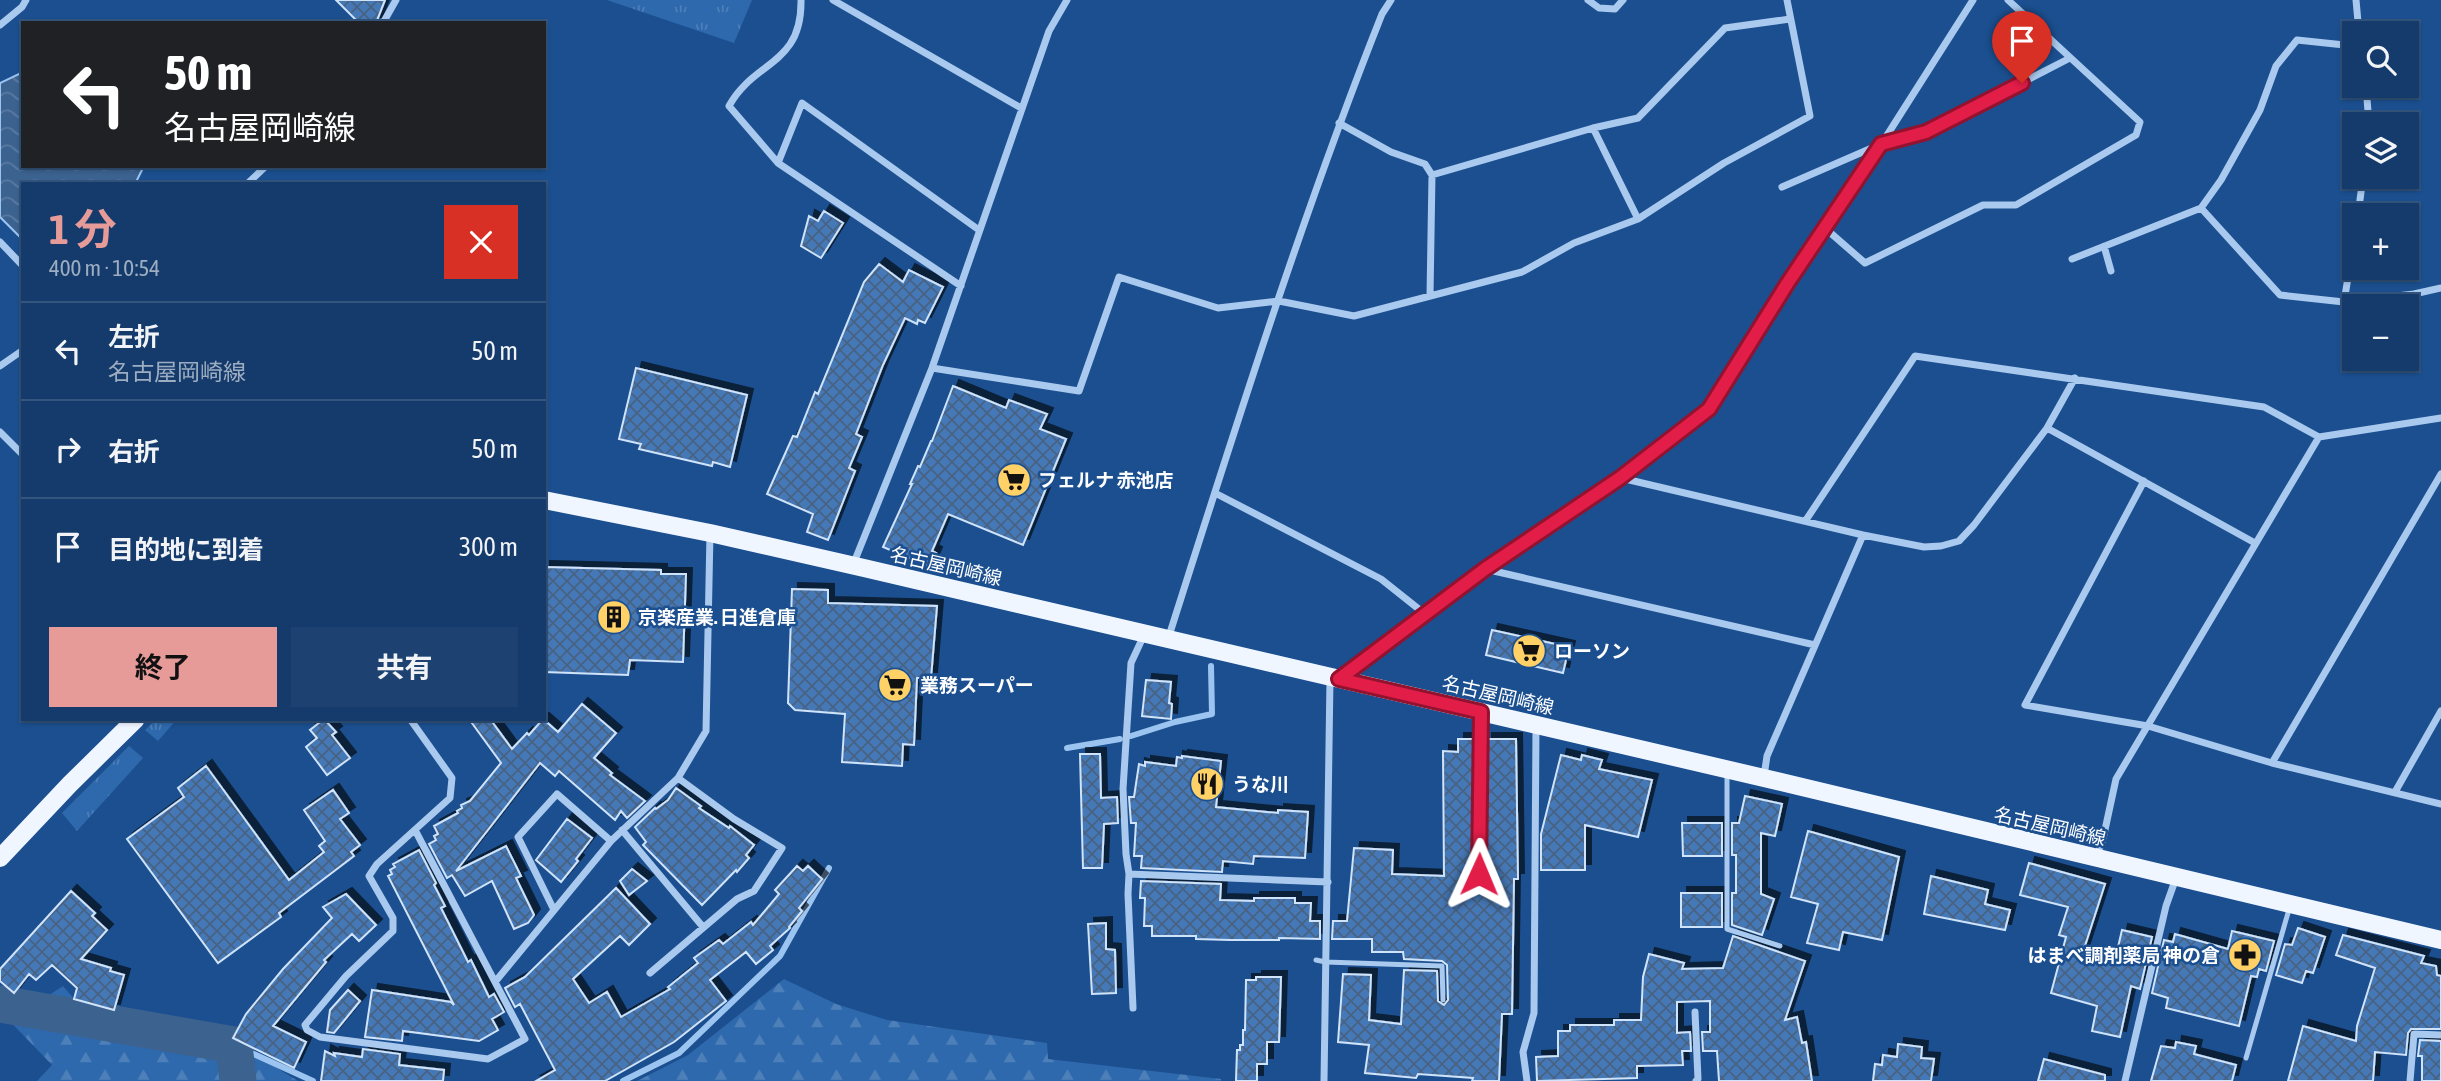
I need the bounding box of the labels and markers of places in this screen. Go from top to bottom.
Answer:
pin [1992,11,2052,83]
supermarket icon: フェルナ 赤池店 [995,461,1033,499]
place label: フェルナ 赤池店 [1038,469,1174,491]
building icon: 京楽産業. 日進倉庫 [595,598,633,636]
place label: 京楽産業. 日進倉庫 [638,606,796,628]
supermarket icon: ローソン [1510,632,1548,670]
place label: ローソン [1554,640,1630,662]
supermarket icon: 業務スーパー [876,666,914,704]
place label: 業務スーパー [920,674,1034,696]
restaurant icon: うな川 [1188,765,1226,803]
place label: うな川 [1232,773,1289,795]
pharmacy icon: はまべ調剤薬局 神の倉 [2226,936,2264,974]
place label: はまべ調剤薬局 神の倉 [2027,944,2220,966]

